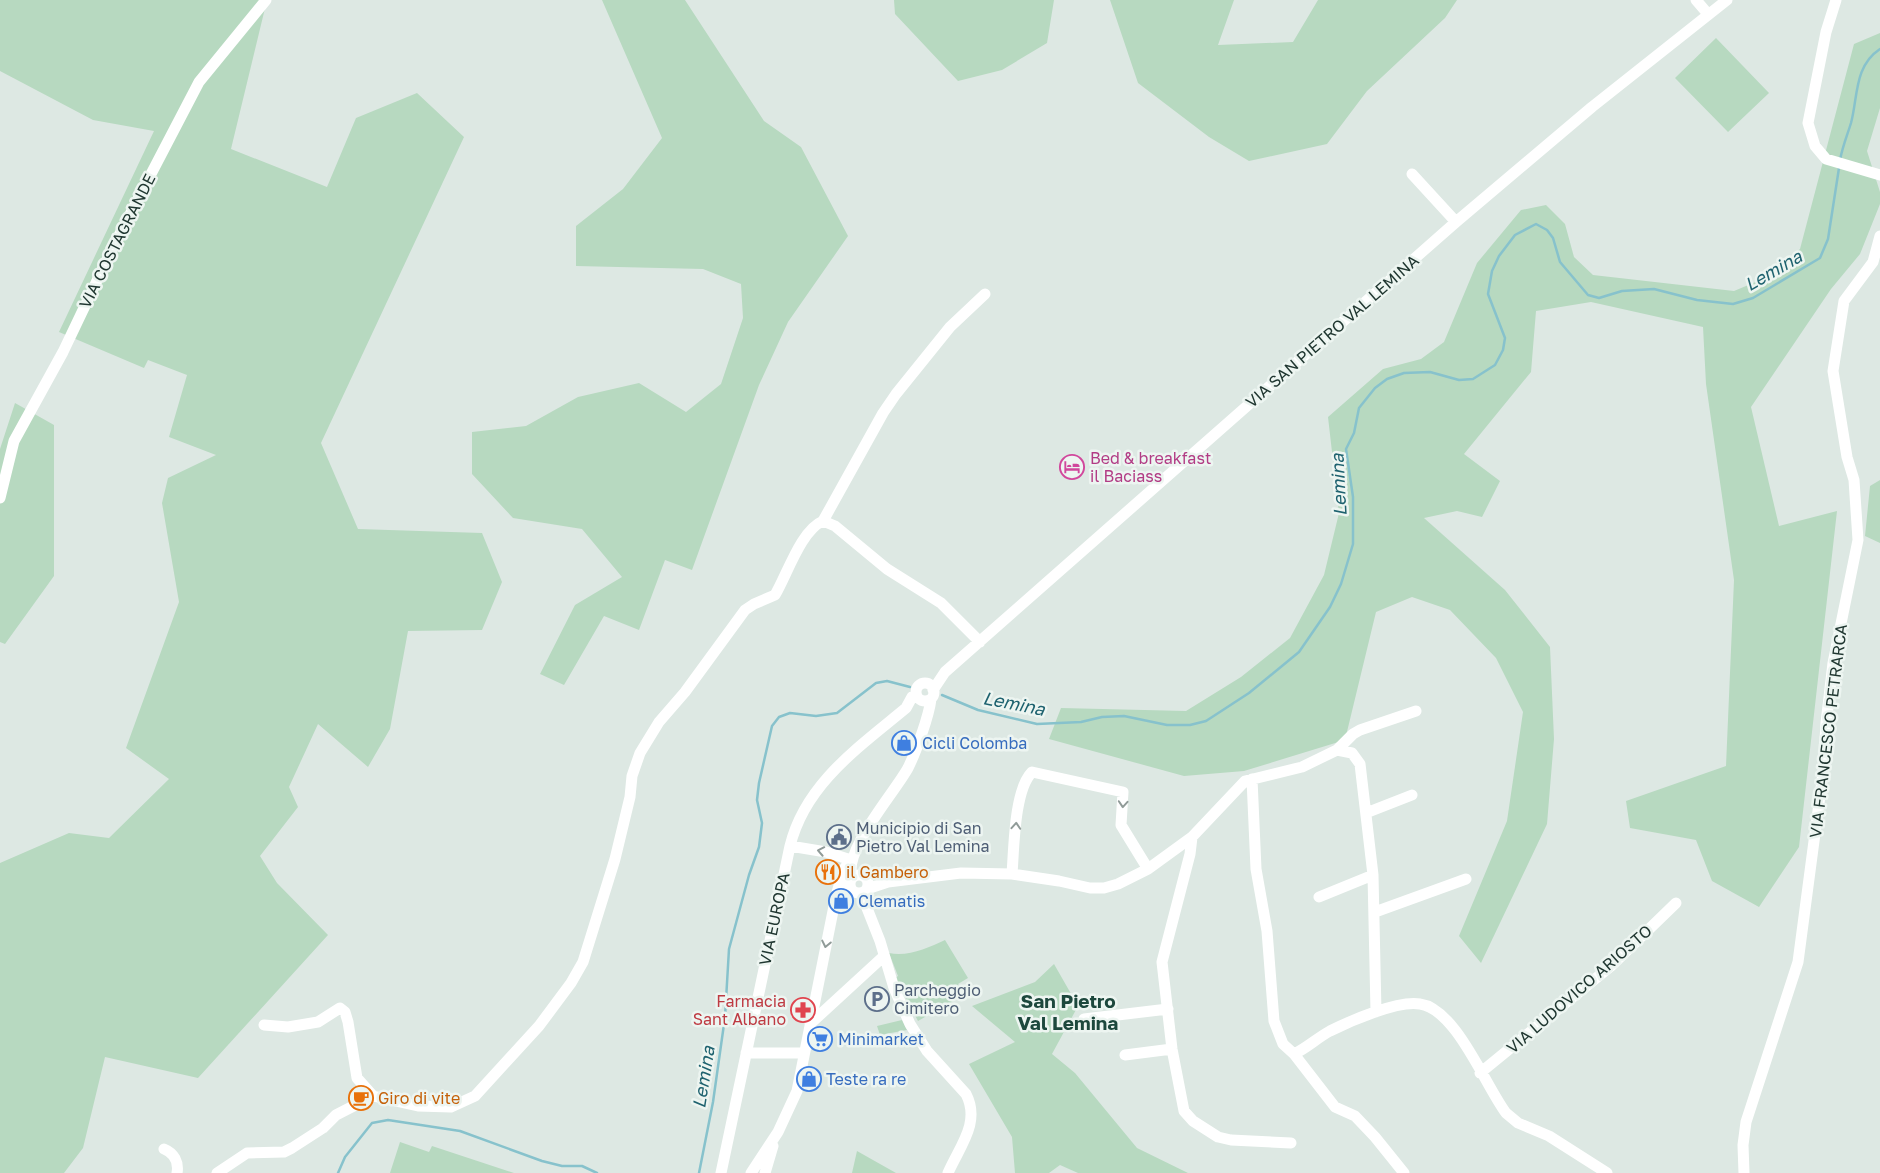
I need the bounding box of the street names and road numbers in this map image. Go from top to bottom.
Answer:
street label: VIA COSTAGRANDE [74,170,160,312]
street label: VIA SAN PIETRO VAL LEMINA [1241,250,1423,412]
street label: VIA FRANCESCO PETRARCA [1805,623,1851,839]
street label: VIA EUROPA [754,870,794,967]
street label: VIA LUDOVICO ARIOSTO [1502,920,1656,1058]

